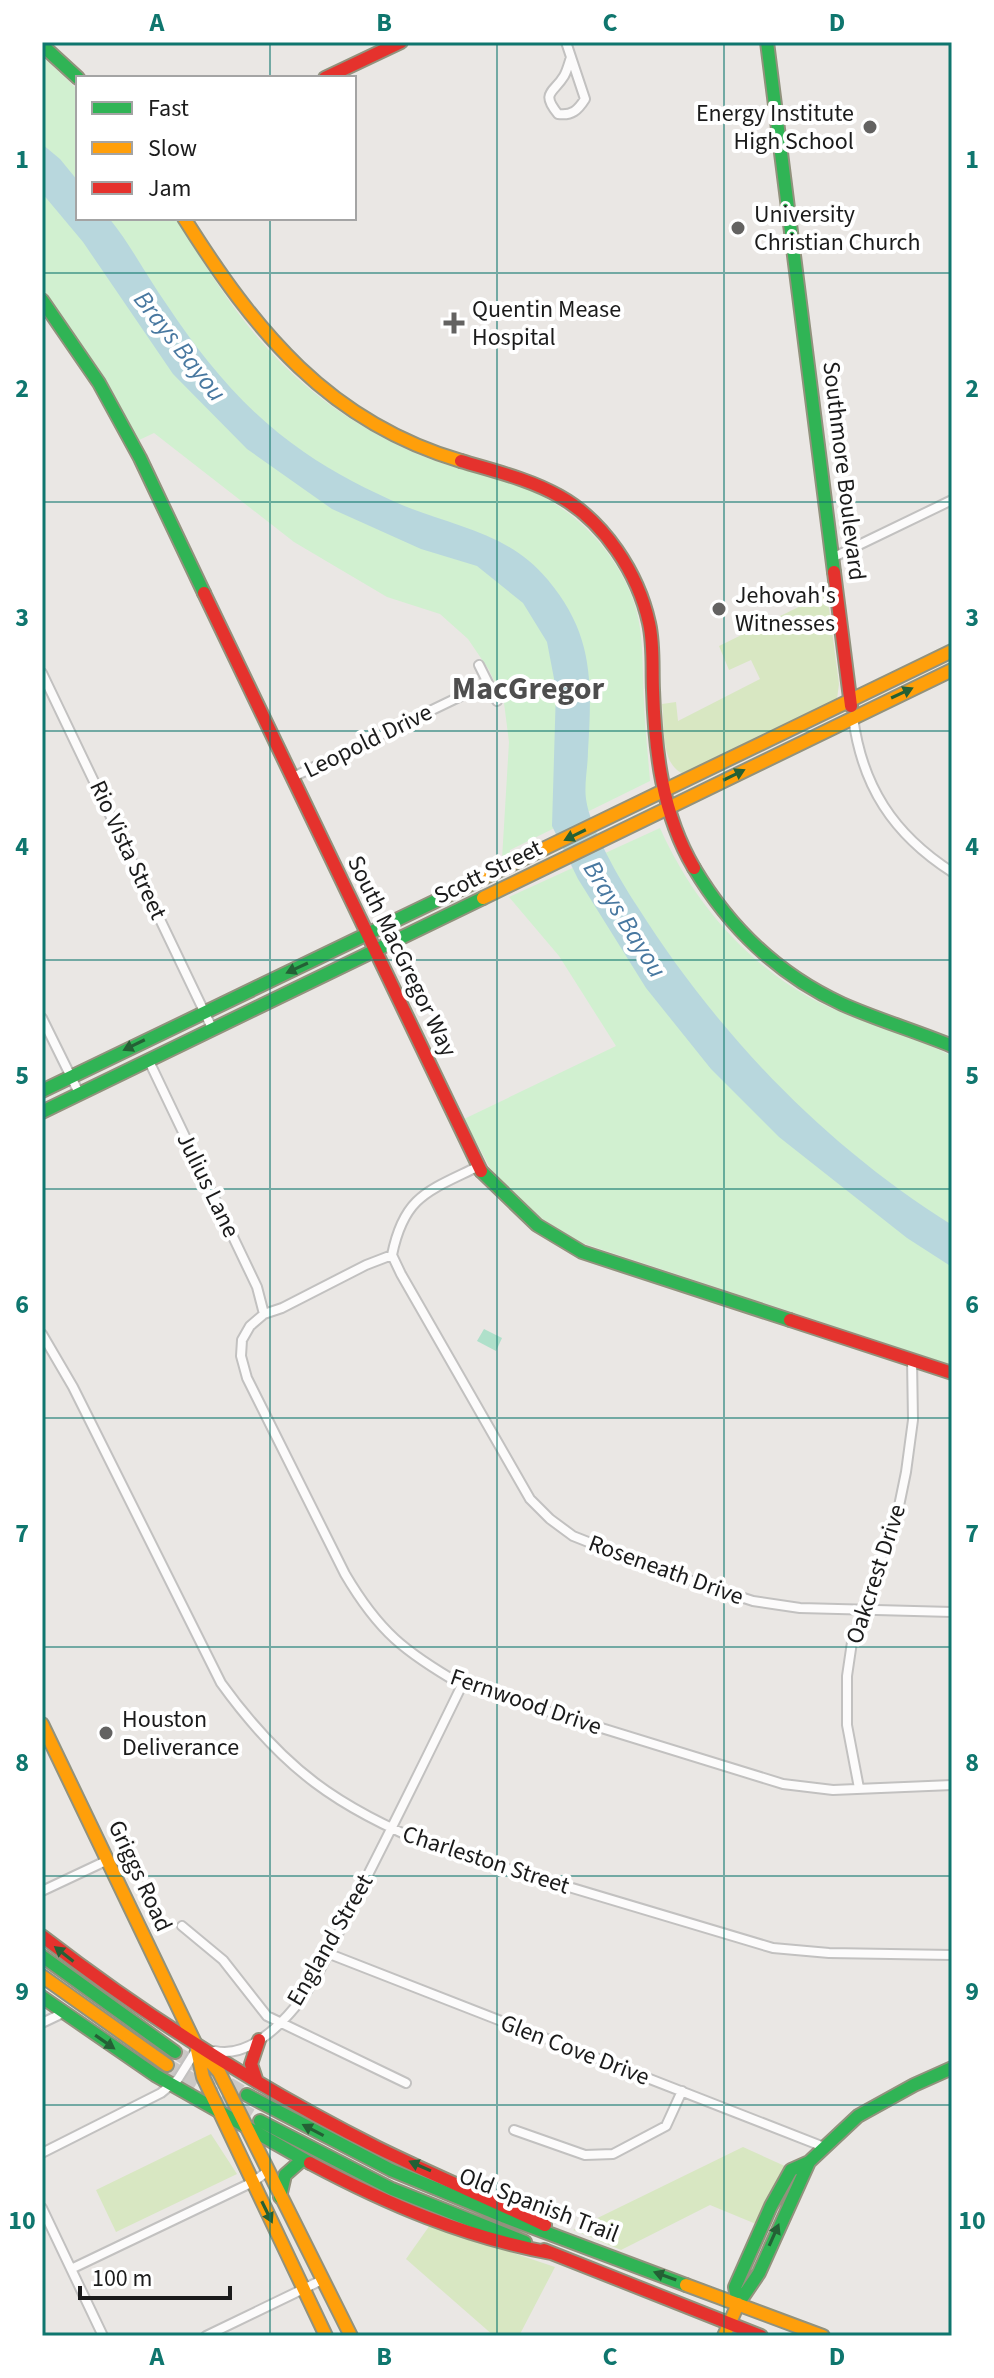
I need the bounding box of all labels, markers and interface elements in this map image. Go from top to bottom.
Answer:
text: A [149,4,166,41]
text: B [376,4,392,41]
text: C [602,4,618,41]
text: D [829,4,845,41]
legend [76,76,356,220]
text: Fast [148,91,189,126]
place label: Energy Institute High School [696,96,854,159]
marker: Energy Institute High School [861,118,879,136]
text: Slow [148,131,197,166]
text: 1 [15,141,29,178]
text: 1 [965,141,979,178]
text: Jam [148,171,192,206]
place label: University Christian Church [754,197,921,260]
marker: University Christian Church [729,219,747,237]
water label: Brays Bayou [125,283,235,409]
place label: Quentin Mease Hospital [472,292,621,355]
marker: Quentin Mease Hospital [443,312,465,334]
street label: Southmore Boulevard [813,360,875,582]
text: 2 [15,370,29,407]
text: 2 [965,370,979,407]
place label: Jehovah's Witnesses [735,578,836,641]
text: 3 [15,599,29,636]
text: 3 [965,599,979,636]
marker: Jehovah's Witnesses [710,600,728,618]
district label: MacGregor [452,666,604,712]
one-way arrow [891,686,914,700]
street label: Leopold Drive [298,695,438,787]
one-way arrow [722,769,745,782]
street label: Rio Vista Street [80,775,176,925]
text: 4 [15,828,29,865]
one-way arrow [563,828,586,842]
text: 4 [965,828,979,865]
street label: Scott Street [428,831,548,913]
street label: South MacGregor Way [338,850,466,1062]
water label: Brays Bayou [574,853,676,985]
one-way arrow [285,961,308,975]
one-way arrow [122,1038,146,1052]
text: 5 [15,1057,29,1094]
text: 5 [965,1057,979,1094]
street label: Julius Lane [167,1126,249,1244]
text: 6 [15,1286,29,1323]
text: 6 [965,1286,979,1323]
street label: Oakcrest Drive [837,1500,915,1648]
text: 7 [15,1515,29,1552]
text: 7 [965,1515,979,1552]
street label: Roseneath Drive [584,1526,748,1614]
street label: Fernwood Drive [446,1660,606,1744]
place label: Houston Deliverance [122,1702,239,1765]
marker: Houston Deliverance [97,1724,115,1742]
text: 8 [15,1744,29,1781]
text: 8 [965,1744,979,1781]
street label: Griggs Road [99,1814,181,1938]
street label: Charleston Street [398,1817,574,1903]
street label: England Street [278,1867,382,2013]
one-way arrow [54,1946,74,1962]
text: 9 [15,1973,29,2010]
text: 9 [965,1973,979,2010]
street label: Glen Cove Drive [495,2005,655,2095]
one-way arrow [95,2034,116,2049]
one-way arrow [302,2124,325,2137]
street label: Old Spanish Trail [454,2158,624,2252]
one-way arrow [409,2159,432,2173]
one-way arrow [260,2200,274,2223]
text: 10 [8,2202,36,2239]
text: 10 [958,2202,986,2239]
one-way arrow [768,2223,781,2247]
scale bar [80,2250,230,2300]
text: 100 m [92,2261,152,2296]
one-way arrow [653,2270,677,2282]
text: A [149,2338,166,2375]
text: B [376,2338,392,2375]
text: C [602,2338,618,2375]
text: D [829,2338,845,2375]

